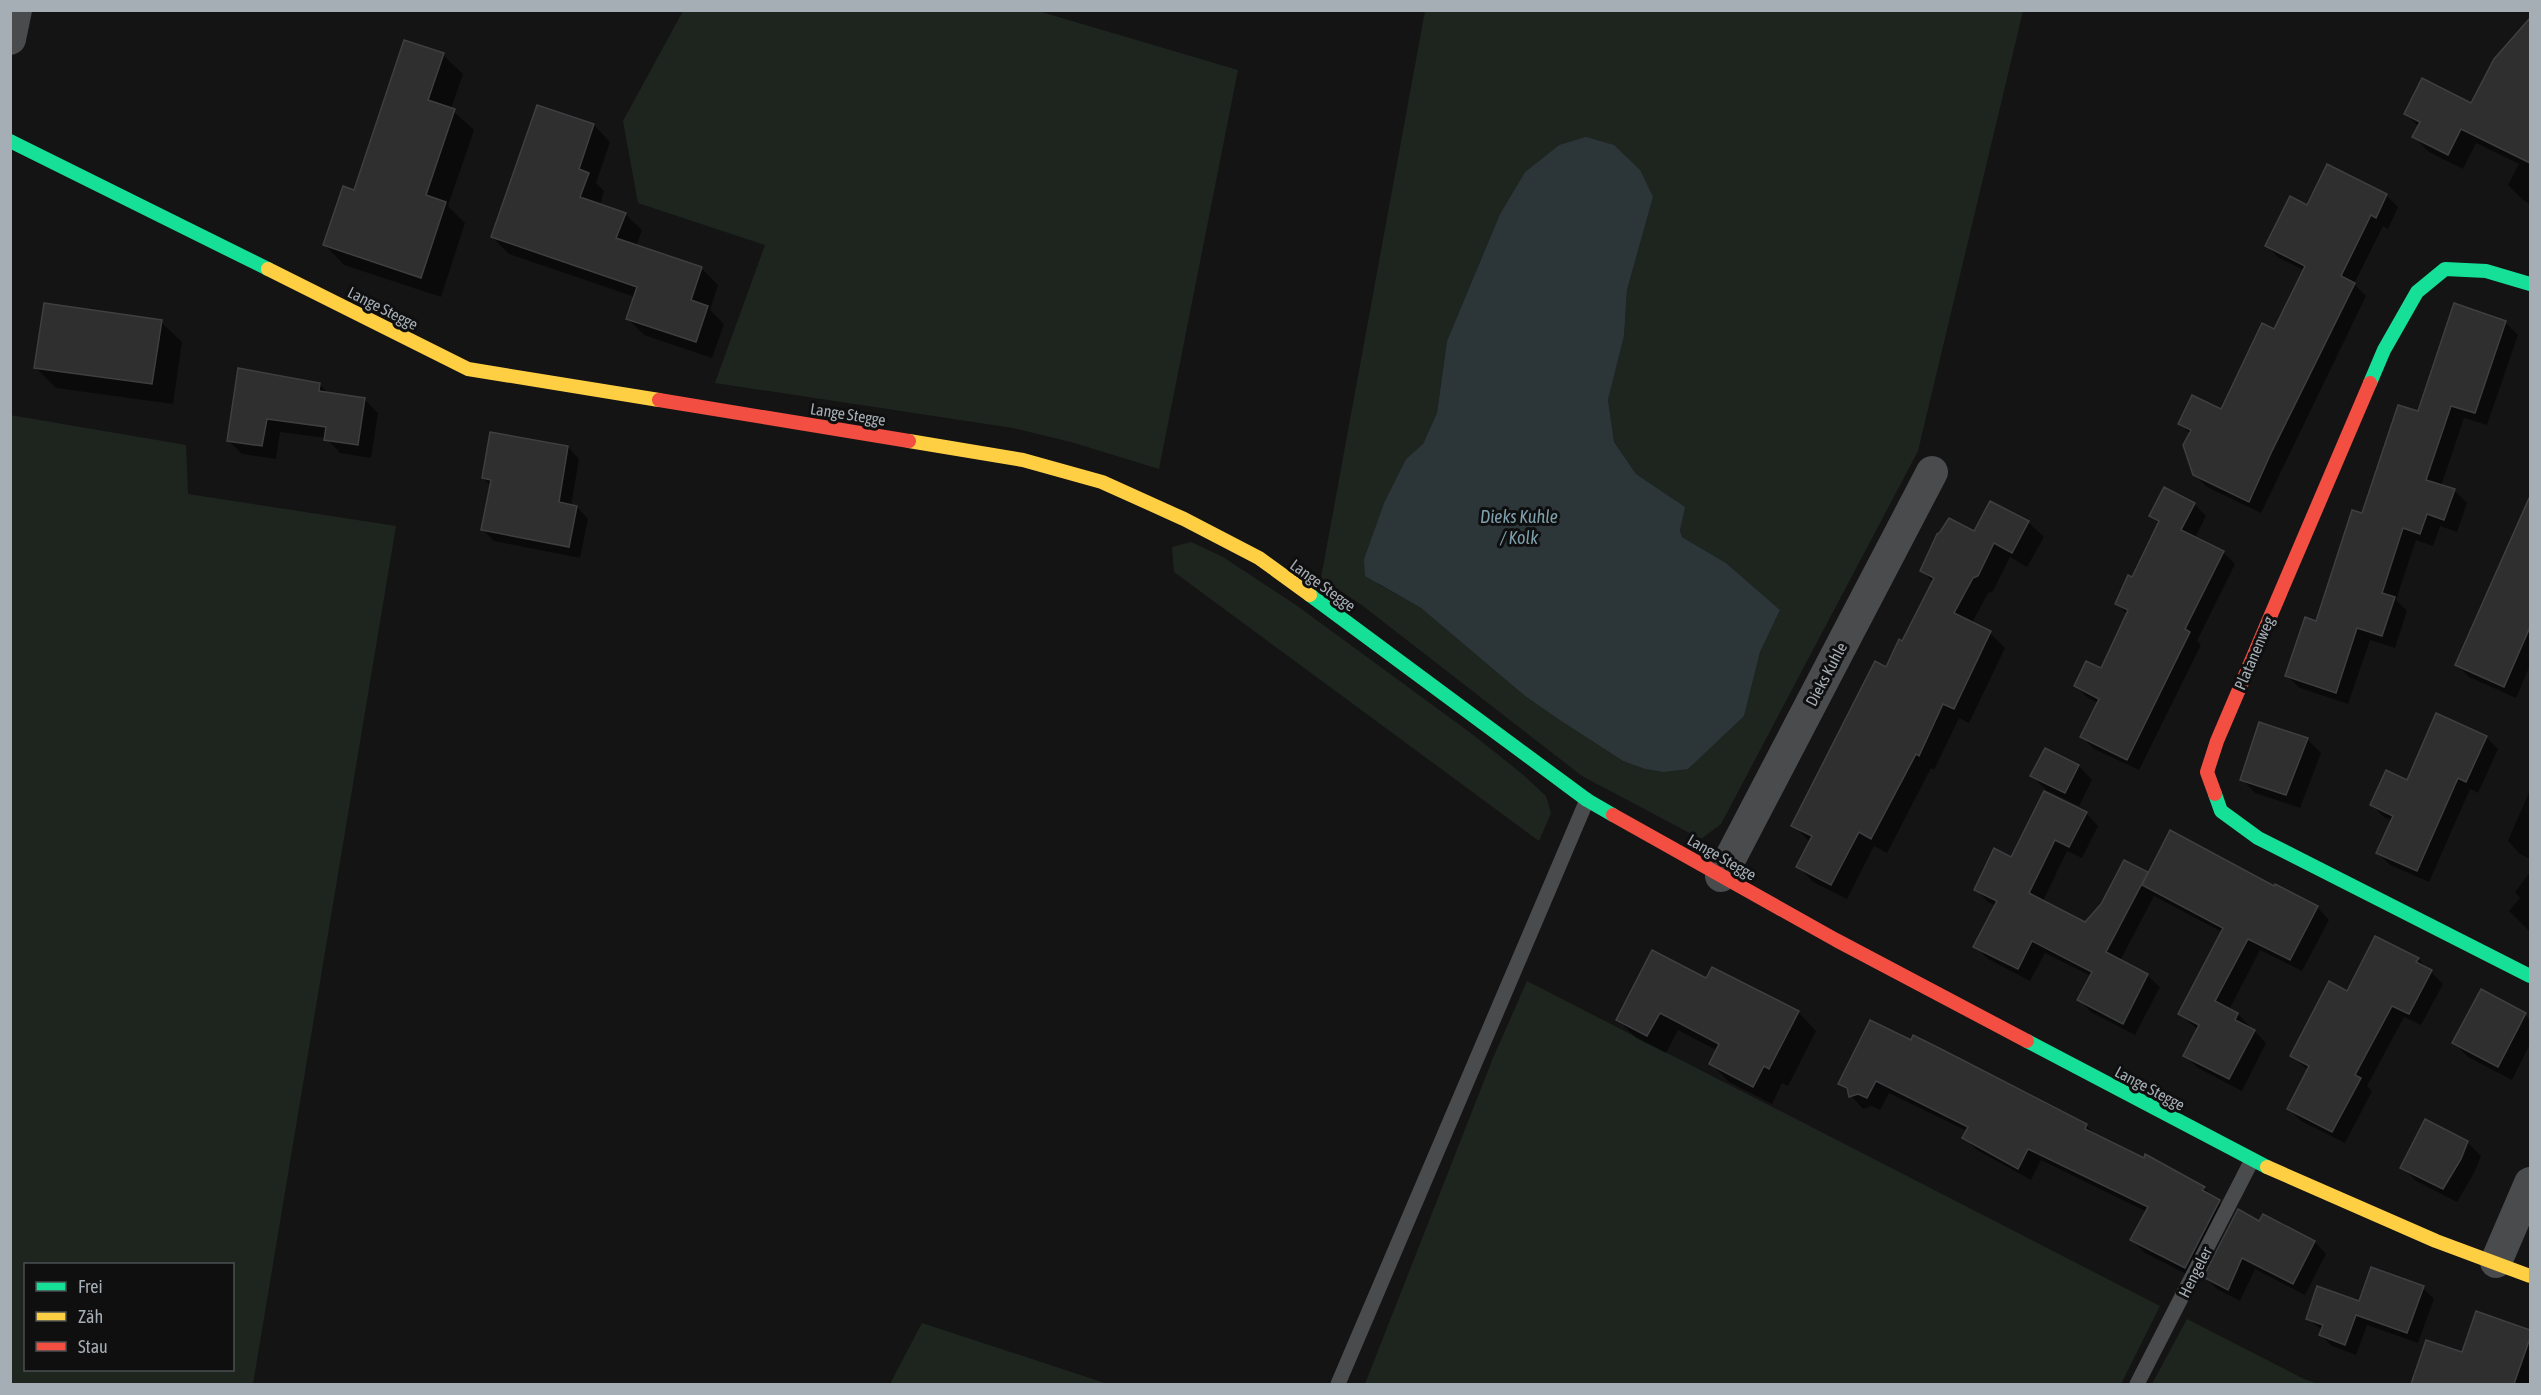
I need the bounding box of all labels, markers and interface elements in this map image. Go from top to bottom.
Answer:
street label: Lange Stegge [344,283,421,334]
street label: Lange Stegge [809,399,887,430]
water label: Dieks Kuhle / Kolk [1480,506,1558,548]
street label: Lange Stegge [1286,555,1359,615]
street label: Platanenweg [2230,614,2278,693]
street label: Dieks Kuhle [1802,639,1850,709]
street label: Lange Stegge [1684,830,1760,885]
street label: Lange Stegge [2112,1062,2188,1115]
street label: Hengeler [2175,1244,2216,1301]
legend [24,1263,234,1371]
text: Frei [78,1276,103,1297]
text: Zäh [78,1306,103,1327]
text: Stau [78,1336,108,1357]

